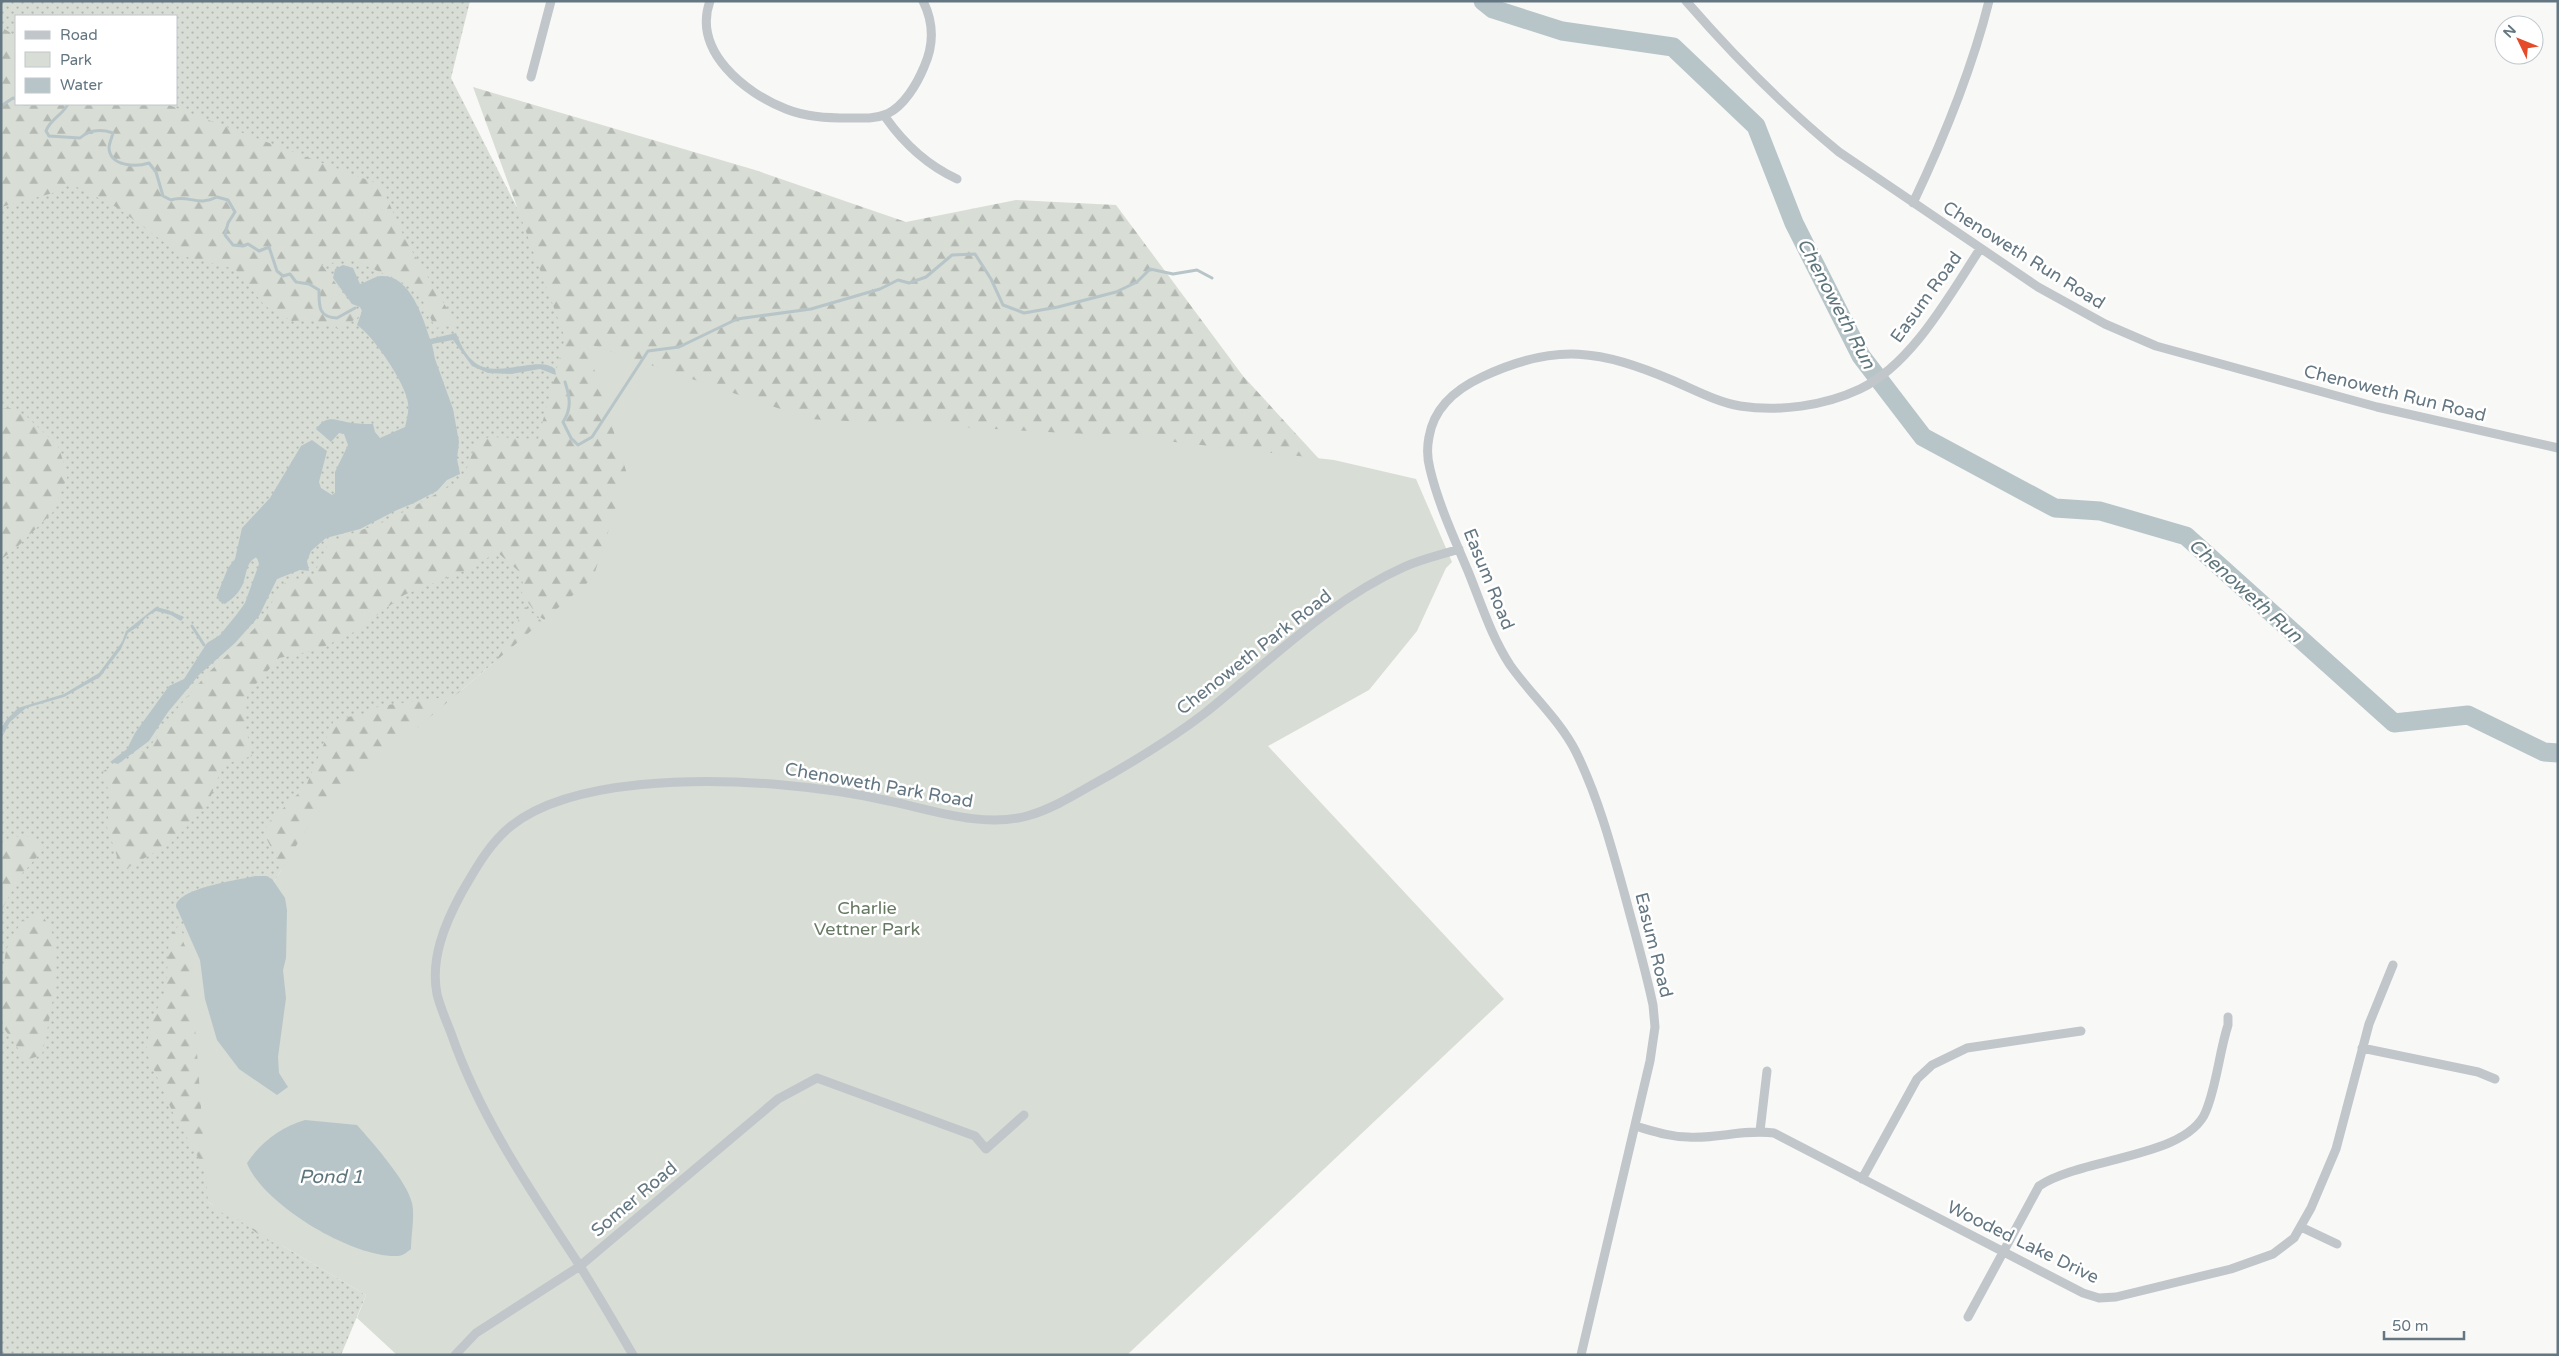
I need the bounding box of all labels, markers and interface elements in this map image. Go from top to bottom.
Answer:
legend [15,15,178,105]
north arrow [2494,15,2544,65]
text: N [2500,22,2520,41]
text: Road [60,26,98,44]
text: Park [60,51,92,69]
text: Water [60,76,103,94]
street label: Chenoweth Run Road [1939,196,2109,314]
water label: Chenoweth Run [1792,234,1880,373]
street label: Easum Road [1886,247,1966,347]
street label: Chenoweth Run Road [2302,360,2488,426]
street label: Easum Road [1459,525,1519,633]
water label: Chenoweth Run [2184,534,2307,648]
street label: Chenoweth Park Road [1172,585,1336,719]
street label: Chenoweth Park Road [783,758,975,812]
street label: Easum Road [1630,890,1678,1000]
park label: Charlie Vettner Park [814,897,920,940]
street label: Somer Road [586,1157,682,1241]
water label: Pond 1 [299,1166,363,1188]
street label: Wooded Lake Drive [1943,1196,2103,1288]
scale bar [2384,1308,2464,1340]
text: 50 m [2392,1317,2429,1335]

